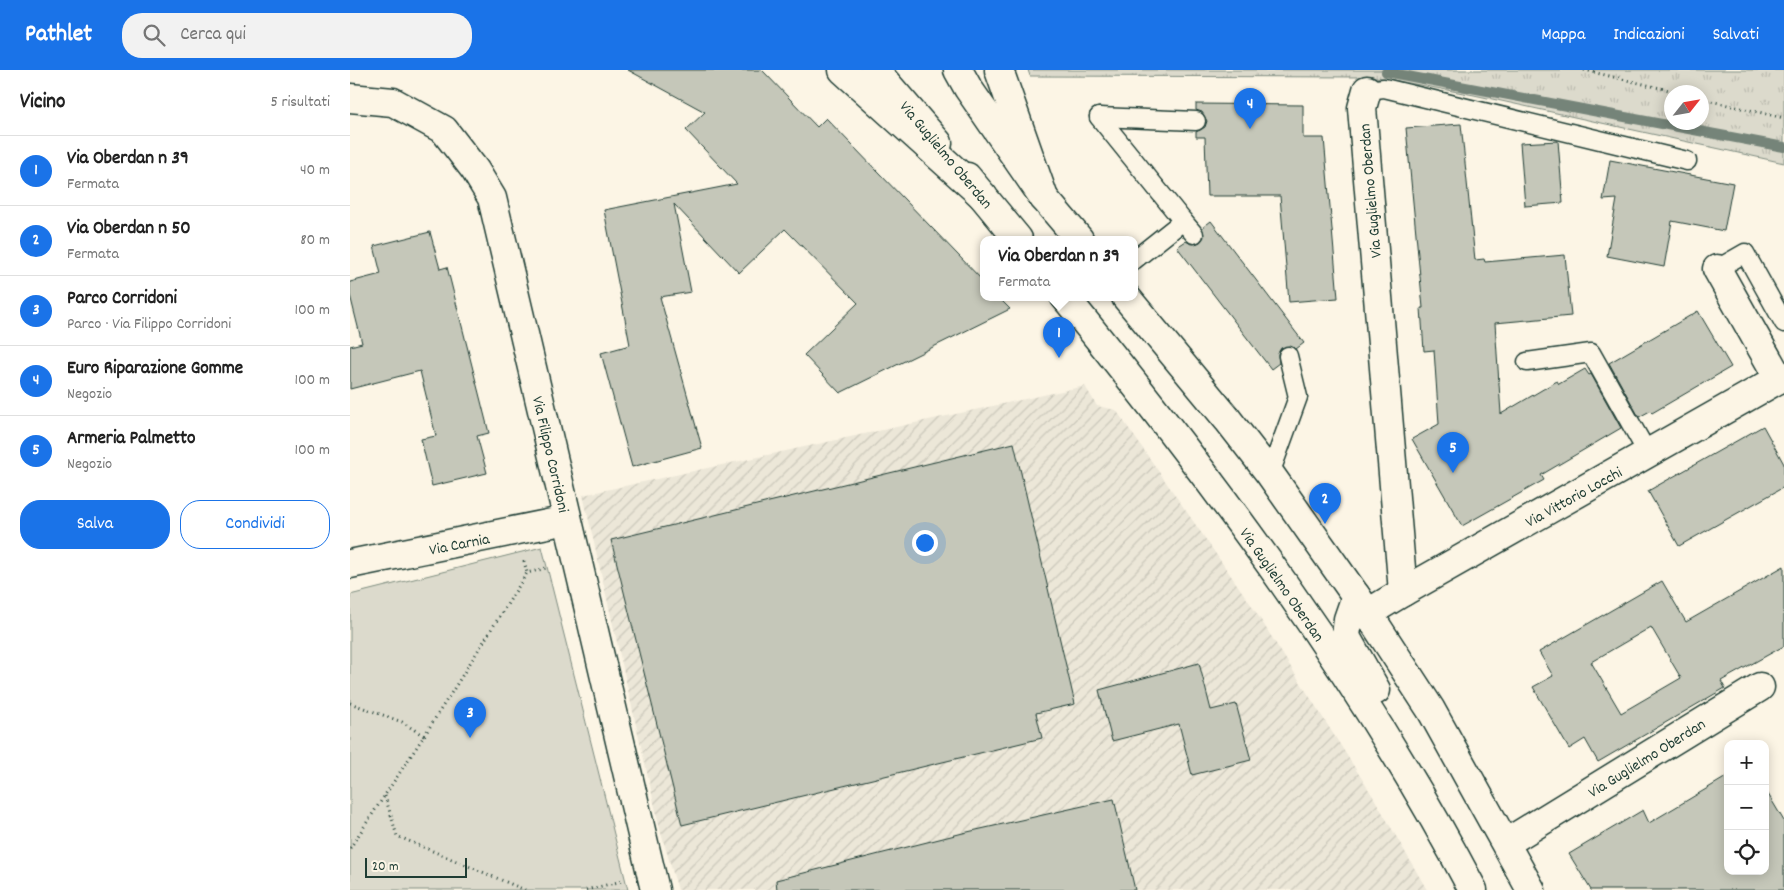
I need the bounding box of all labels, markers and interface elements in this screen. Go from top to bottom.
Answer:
search box [122,13,472,58]
text: Pathlet [25,18,92,52]
icon: search [140,21,168,49]
text: Cerca qui [180,22,246,49]
text: Mappa [1541,23,1585,48]
text: Indicazioni [1613,23,1684,48]
text: Salvati [1712,23,1759,48]
north arrow [1664,85,1709,130]
text: Vicino [20,88,65,118]
pin: 4 [1234,88,1266,129]
text: 5 risultati [270,91,330,114]
street label: Via Guglielmo Oberdan [893,97,997,215]
street label: Via Guglielmo Oberdan [1354,123,1389,259]
text: Via Oberdan n 39 [67,146,189,173]
text: 1 [34,159,38,182]
text: 40 m [300,159,330,182]
text: Fermata [67,173,119,196]
text: Via Oberdan n 50 [67,216,191,243]
text: 2 [33,229,40,252]
text: 80 m [300,229,330,252]
popup [980,236,1138,301]
text: Fermata [67,243,119,266]
text: Via Oberdan n 39 [998,244,1120,271]
text: Fermata [998,271,1050,294]
text: Parco Corridoni [67,286,177,313]
text: 3 [32,299,40,322]
text: 100 m [294,299,330,322]
text: Parco · Via Filippo Corridoni [67,313,231,336]
pin: 1 [1043,317,1075,358]
text: Euro Riparazione Gomme [67,356,243,383]
text: 4 [33,369,39,392]
text: 100 m [294,369,330,392]
text: Negozio [67,383,112,406]
street label: Via Filippo Corridoni [525,394,574,515]
text: Armeria Palmetto [67,426,196,453]
pin: 5 [1437,432,1469,473]
text: 5 [32,439,40,462]
text: 100 m [294,439,330,462]
text: Negozio [67,453,112,476]
street label: Via Vittorio Locchi [1522,462,1627,534]
pin: 2 [1309,483,1341,524]
button: Salva [20,500,170,549]
button: Condividi [180,500,330,549]
street label: Via Guglielmo Oberdan [1233,524,1329,647]
street label: Via Carnia [427,528,492,563]
your location [912,530,938,556]
pin: 3 [454,697,486,738]
street label: Via Guglielmo Oberdan [1584,714,1711,805]
map controls [1724,740,1769,875]
button: + [1724,740,1769,785]
button: − [1724,785,1769,830]
button: locate [1724,830,1769,875]
scale bar [365,855,468,878]
text: 20 m [372,857,399,877]

